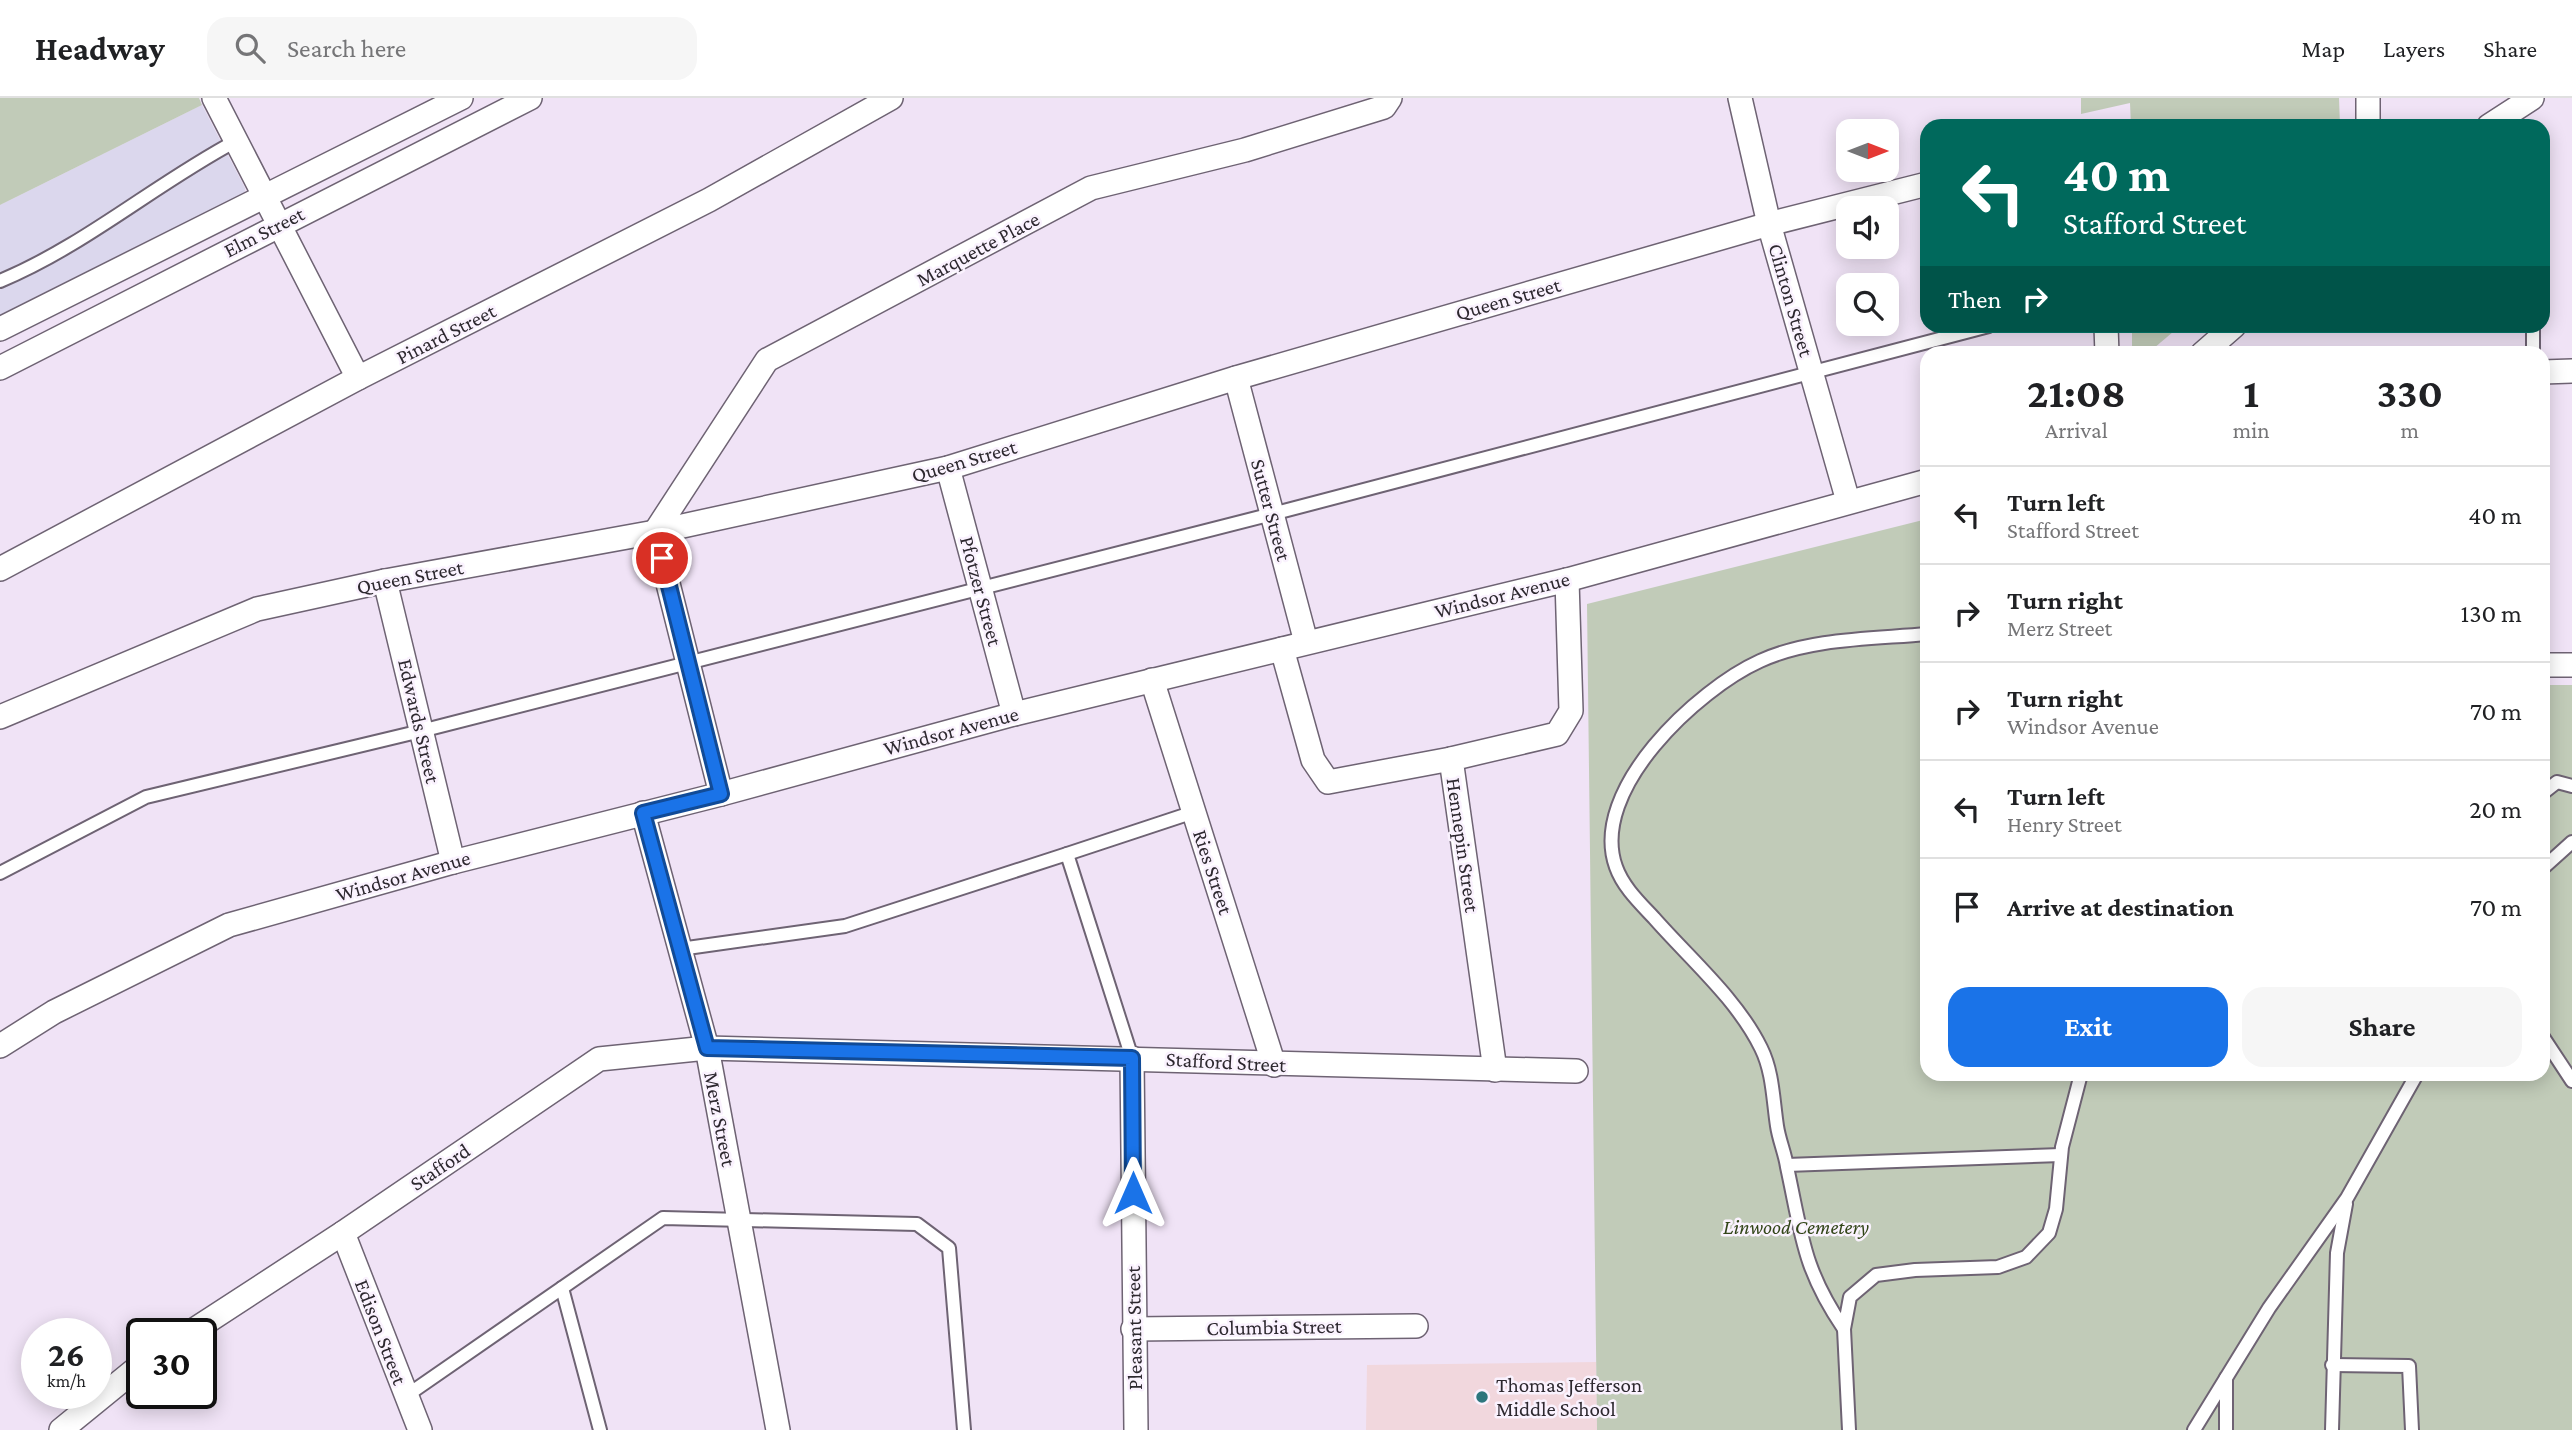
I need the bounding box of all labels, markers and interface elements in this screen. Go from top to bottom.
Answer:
search box [207,17,697,80]
icon: search [231,29,269,67]
text: Headway [35,30,165,67]
text: Search here [287,34,406,63]
text: Map [2301,35,2345,62]
text: Layers [2383,35,2445,62]
text: Share [2483,35,2537,62]
north arrow [1836,119,1899,182]
map controls [1836,119,1899,336]
icon: left [1948,147,2039,238]
text: 40 m [2063,147,2170,202]
button: sound [1836,196,1899,259]
street label: Elm Street [220,201,309,262]
text: Stafford Street [2063,205,2246,241]
street label: Marquette Place [912,207,1044,291]
street label: Clinton Street [1763,241,1819,360]
street label: Queen Street [1453,272,1564,325]
button: search [1836,273,1899,336]
icon: right [2016,280,2054,318]
text: Then [1948,285,2002,314]
street label: Pinard Street [392,298,501,369]
text: 21:08 [2027,369,2126,416]
text: 1 [2243,369,2259,416]
text: 330 [2377,369,2443,416]
text: Arrival [2045,417,2108,443]
text: min [2233,417,2270,443]
text: m [2401,417,2419,443]
street label: Queen Street [909,434,1020,487]
street label: Sutter Street [1246,456,1296,565]
text: Turn left [2007,488,2105,517]
icon: left [1948,496,1986,534]
text: 40 m [2468,501,2522,530]
text: Stafford Street [2007,517,2139,543]
pin [632,528,692,588]
street label: Pfotzer Street [955,533,1007,650]
icon: arrive [643,539,681,577]
street label: Queen Street [355,555,466,599]
street label: Windsor Avenue [1432,567,1572,623]
text: Turn right [2007,586,2123,615]
icon: right [1948,594,1986,632]
text: 130 m [2461,599,2522,628]
text: Merz Street [2007,615,2112,641]
street label: Edwards Street [393,656,445,787]
text: Turn right [2007,684,2123,713]
icon: right [1948,692,1986,730]
text: 70 m [2470,697,2522,726]
street label: Windsor Avenue [881,701,1021,761]
text: Windsor Avenue [2007,713,2159,739]
street label: Hennepin Street [1442,776,1484,915]
text: Turn left [2007,782,2105,811]
icon: left [1948,790,1986,828]
text: 20 m [2469,795,2522,824]
text: Henry Street [2007,811,2122,837]
street label: Ries Street [1188,827,1238,918]
street label: Windsor Avenue [333,845,473,907]
icon: arrive [1948,888,1986,926]
text: Arrive at destination [2007,893,2234,922]
text: 70 m [2470,893,2522,922]
button: Exit [1948,987,2228,1067]
button: Share [2242,987,2522,1067]
street label: Stafford Street [1165,1047,1288,1077]
street label: Merz Street [699,1070,741,1169]
street label: Stafford [405,1138,475,1196]
position arrow [1096,1156,1170,1230]
park label: Linwood Cemetery [1723,1215,1869,1239]
street label: Pleasant Street [1121,1265,1147,1390]
street label: Edison Street [350,1276,412,1389]
street label: Columbia Street [1206,1314,1343,1340]
speed limit sign: 30 [126,1318,217,1409]
text: 26 [48,1335,85,1374]
text: km/h [47,1371,86,1391]
place label: Thomas Jefferson Middle School [1496,1373,1642,1421]
marker: Thomas Jefferson Middle School [1474,1389,1490,1405]

